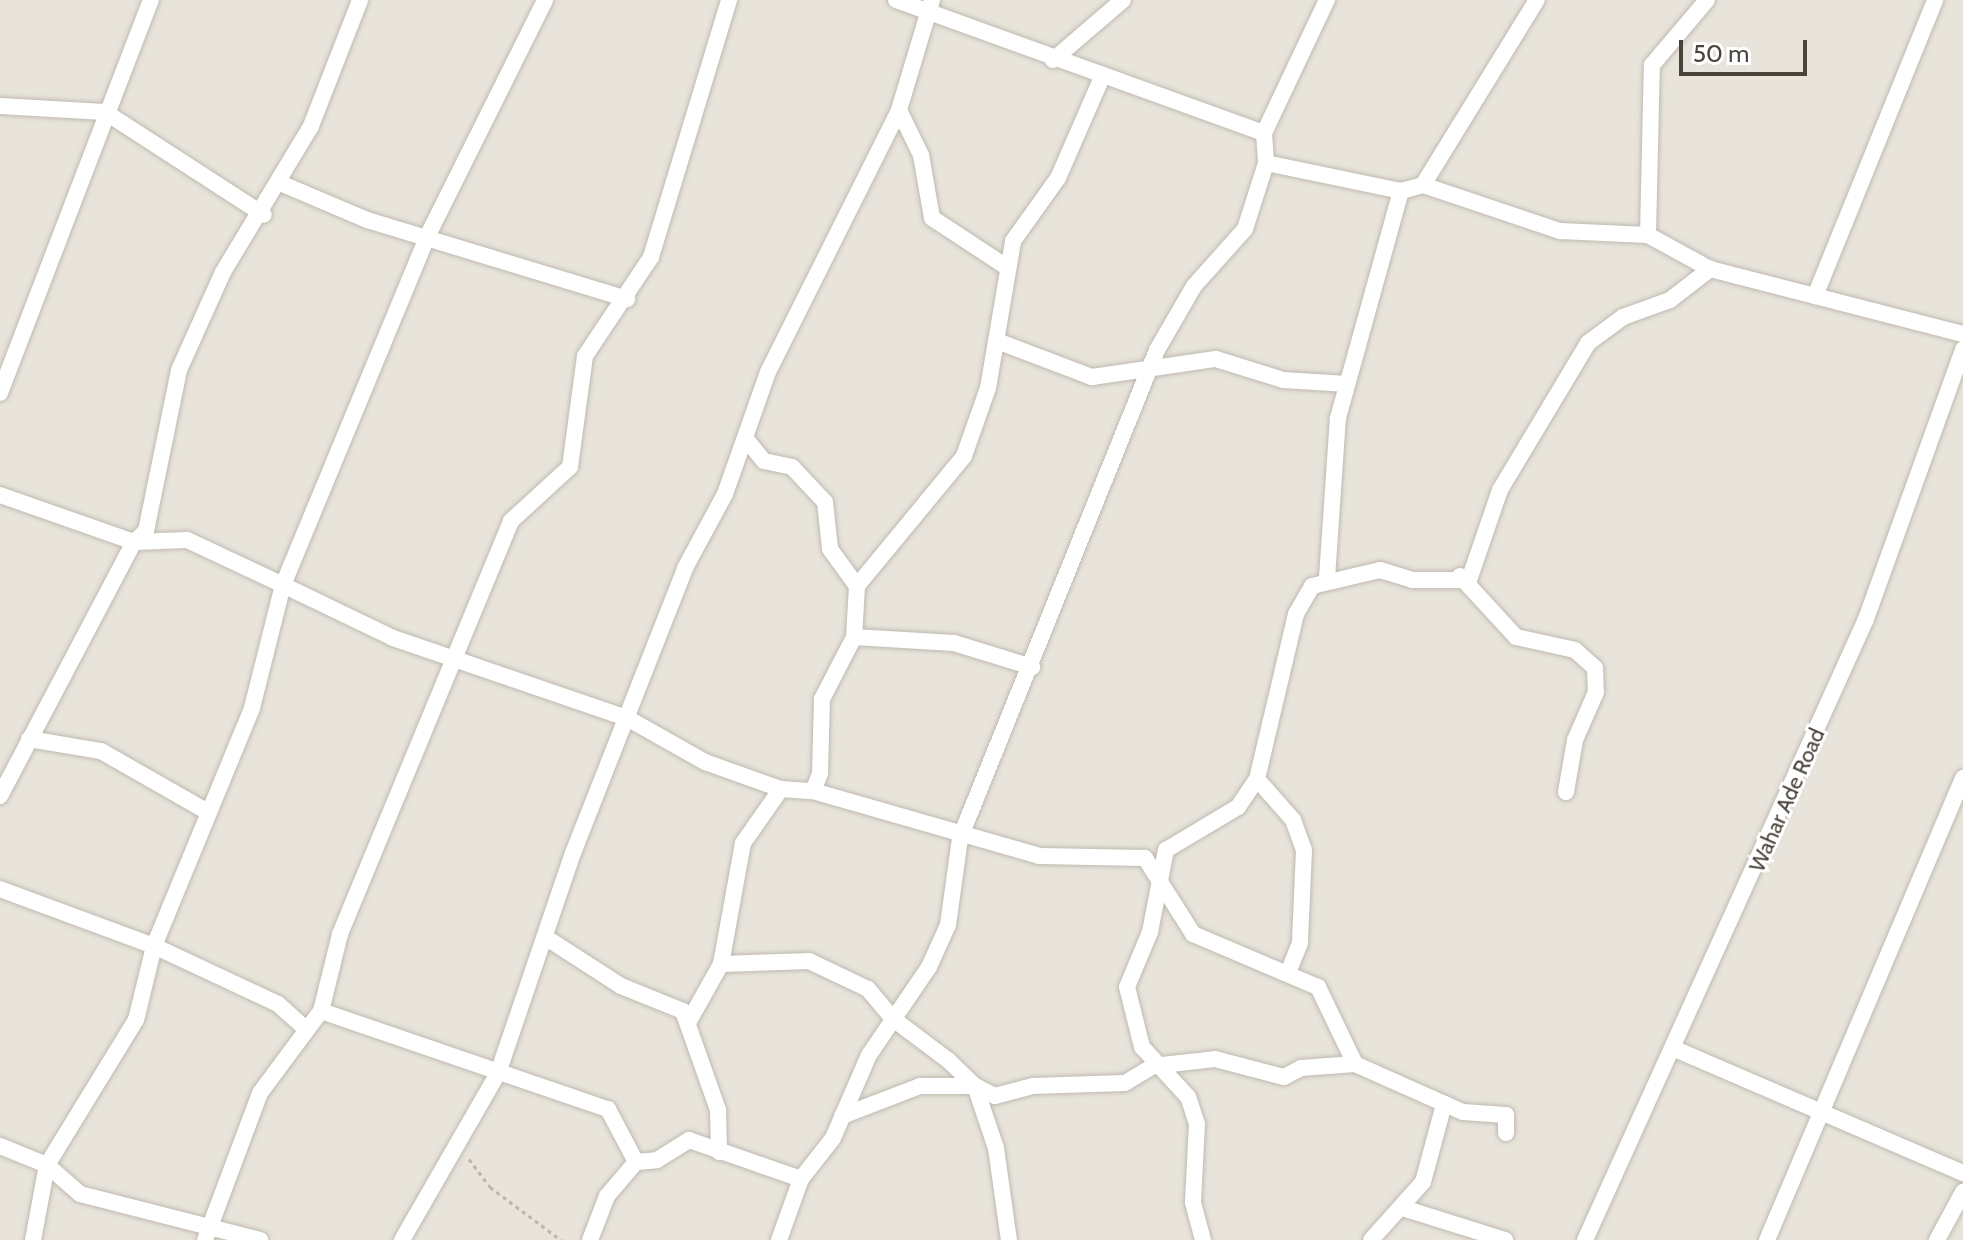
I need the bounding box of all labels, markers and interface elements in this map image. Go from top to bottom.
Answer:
scale bar [1683,24,1811,74]
text: 50 m [1693,39,1749,68]
street label: Wahar Ade Road [1744,724,1830,876]

